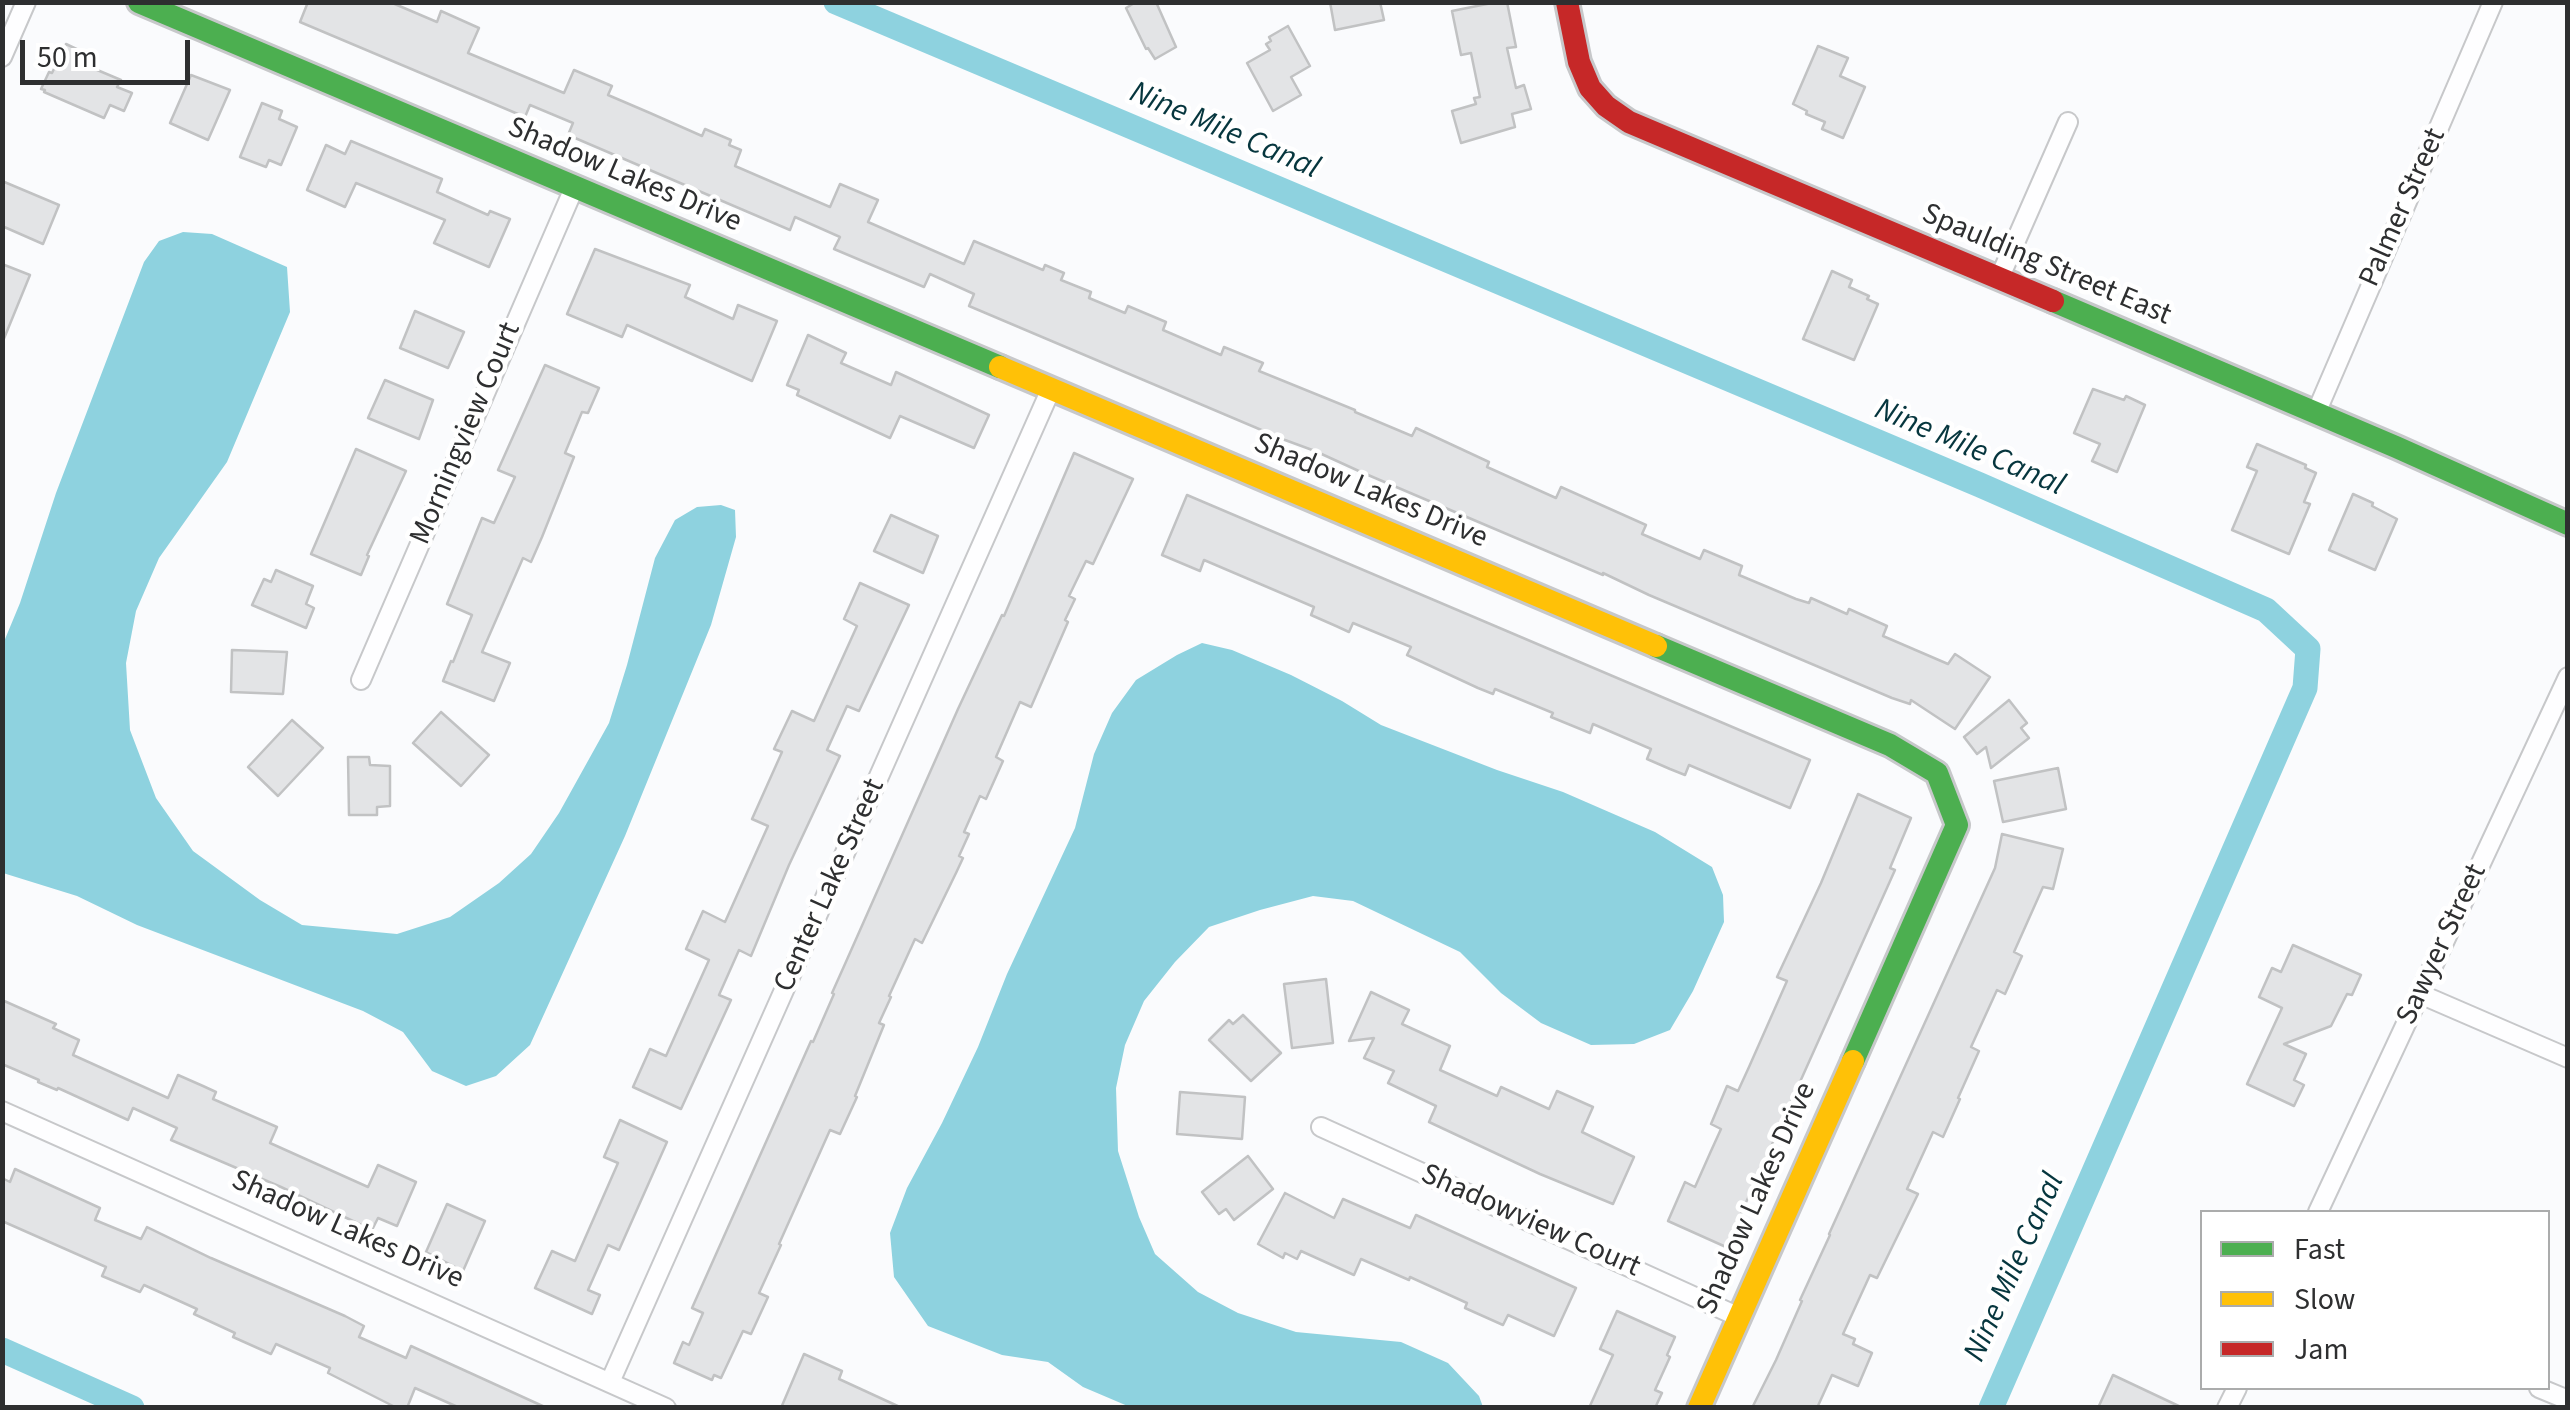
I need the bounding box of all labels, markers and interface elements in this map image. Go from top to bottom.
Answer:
scale bar [25,20,195,82]
text: 50 m [37,36,98,79]
water label: Nine Mile Canal [1123,75,1325,189]
street label: Shadow Lakes Drive [502,111,746,241]
street label: Palmer Street [2353,123,2455,293]
street label: Spaulding Street East [1916,197,2176,335]
street label: Morningview Court [404,317,530,551]
water label: Nine Mile Canal [1868,392,2070,506]
street label: Shadow Lakes Drive [1248,427,1492,557]
street label: Center Lake Street [768,774,894,998]
street label: Sawyer Street [2390,859,2496,1031]
street label: Shadow Lakes Drive [1691,1077,1825,1321]
street label: Shadowview Court [1415,1158,1645,1286]
street label: Shadow Lakes Drive [225,1164,469,1298]
water label: Nine Mile Canal [1957,1168,2075,1368]
legend [2200,1210,2550,1390]
text: Fast [2294,1228,2345,1271]
text: Slow [2294,1278,2355,1321]
text: Jam [2294,1328,2348,1371]

